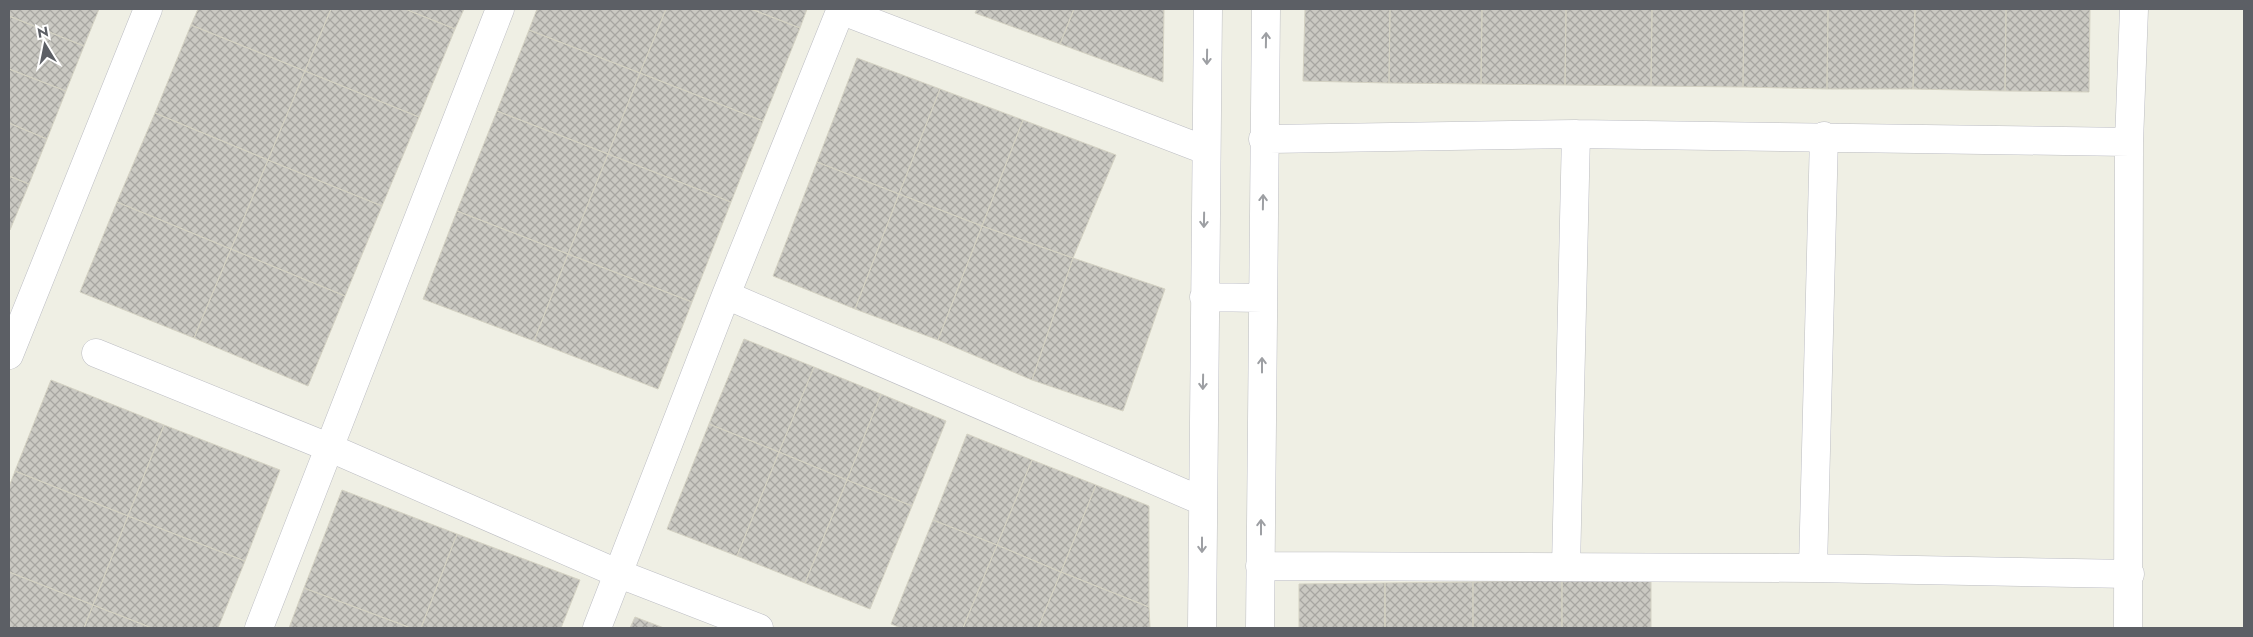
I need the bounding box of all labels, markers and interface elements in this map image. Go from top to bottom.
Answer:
north arrow [20,20,70,70]
text: N [36,21,50,43]
one-way arrow [1261,32,1270,48]
one-way arrow [1202,49,1211,65]
one-way arrow [1258,194,1268,210]
one-way arrow [1199,212,1209,228]
one-way arrow [1257,357,1267,373]
one-way arrow [1198,374,1208,390]
one-way arrow [1256,519,1266,536]
one-way arrow [1197,536,1207,553]

